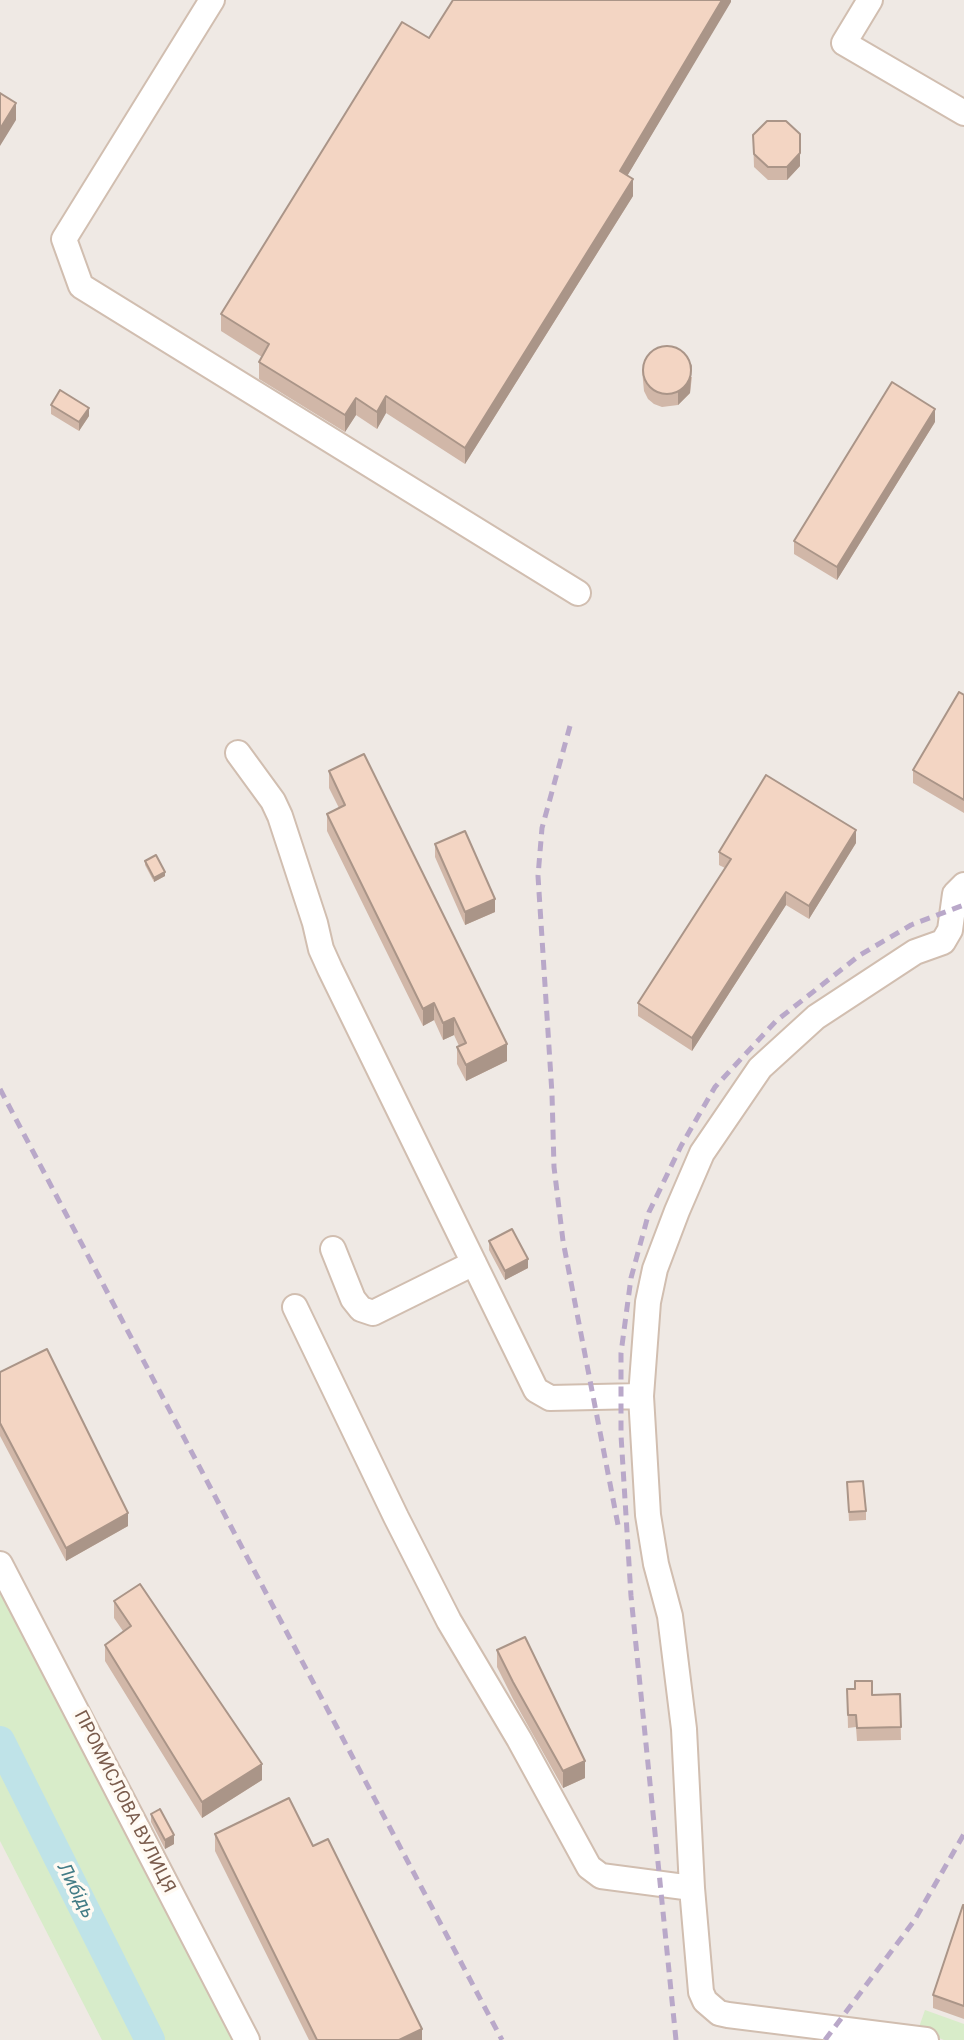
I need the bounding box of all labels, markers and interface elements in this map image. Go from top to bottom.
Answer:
street label: ПРОМИСЛОВА ВУЛИЦЯ [69,1707,179,1897]
water label: Либідь [51,1859,99,1923]

